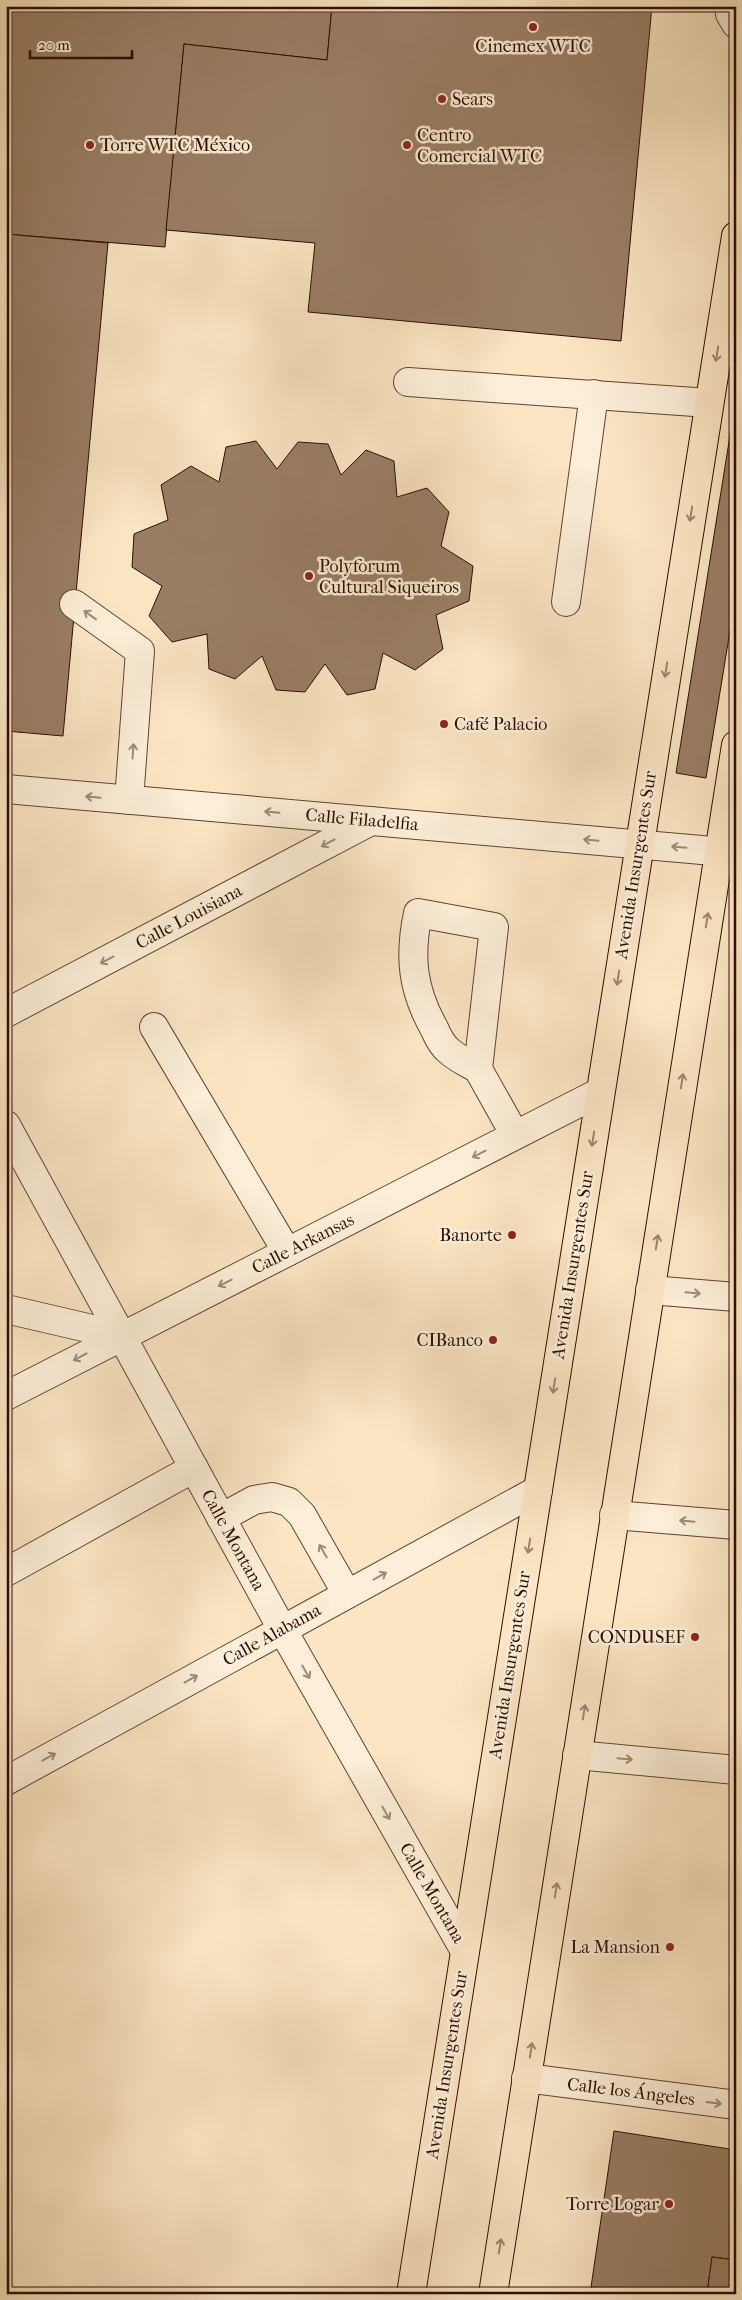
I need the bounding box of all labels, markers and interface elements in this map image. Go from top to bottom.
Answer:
marker: Cinemex WTC [527,21,539,33]
scale bar [30,28,132,60]
text: 20 m [38,36,70,54]
place label: Cinemex WTC [475,36,591,57]
place label: Sears [452,89,493,110]
marker: Sears [436,93,448,105]
place label: Centro Comercial WTC [417,125,542,167]
place label: Torre WTC México [100,135,250,156]
marker: Torre WTC México [84,139,96,151]
marker: Centro Comercial WTC [401,139,413,151]
one-way arrow [712,345,722,361]
one-way arrow [686,506,696,522]
place label: Polyforum Cultural Siqueiros [319,556,459,598]
marker: Polyforum Cultural Siqueiros [303,570,315,582]
one-way arrow [83,610,97,620]
one-way arrow [661,662,671,678]
place label: Café Palacio [454,714,547,735]
marker: Café Palacio [438,718,450,730]
one-way arrow [128,744,137,760]
street label: Avenida Insurgentes Sur [611,769,661,962]
one-way arrow [85,792,101,802]
street label: Calle Filadelfia [305,805,420,835]
one-way arrow [264,808,280,817]
one-way arrow [583,835,599,844]
one-way arrow [321,839,335,849]
one-way arrow [671,843,687,852]
street label: Calle Louisiana [132,880,246,954]
one-way arrow [703,913,713,929]
one-way arrow [99,955,114,965]
one-way arrow [613,970,623,986]
one-way arrow [678,1073,688,1089]
one-way arrow [588,1131,598,1147]
one-way arrow [472,1150,487,1159]
street label: Avenida Insurgentes Sur [548,1169,598,1362]
street label: Calle Arkansas [248,1209,358,1279]
place label: Banorte [440,1225,502,1246]
marker: Banorte [506,1229,518,1241]
one-way arrow [653,1234,663,1250]
one-way arrow [218,1279,233,1288]
one-way arrow [685,1289,701,1298]
place label: CIBanco [416,1330,483,1351]
marker: CIBanco [487,1334,499,1346]
one-way arrow [73,1353,88,1362]
one-way arrow [549,1378,559,1394]
street label: Calle Montana [197,1486,270,1595]
one-way arrow [679,1516,695,1526]
one-way arrow [524,1538,534,1554]
one-way arrow [318,1544,328,1559]
street label: Avenida Insurgentes Sur [485,1569,535,1762]
one-way arrow [372,1570,386,1580]
street label: Calle Alabama [219,1599,325,1671]
place label: CONDUSEF [588,1627,685,1648]
marker: CONDUSEF [689,1631,701,1643]
one-way arrow [302,1664,312,1678]
one-way arrow [184,1674,199,1684]
one-way arrow [579,1704,589,1720]
one-way arrow [41,1752,56,1762]
one-way arrow [617,1755,633,1764]
one-way arrow [382,1805,392,1820]
street label: Calle Montana [395,1839,469,1947]
one-way arrow [551,1882,561,1898]
place label: La Mansion [570,1937,661,1958]
marker: La Mansion [664,1941,676,1953]
street label: Avenida Insurgentes Sur [422,1969,472,2162]
one-way arrow [526,2043,536,2059]
street label: Calle los Ángeles [566,2073,697,2110]
one-way arrow [705,2098,721,2108]
place label: Torre Logar [566,2194,659,2215]
marker: Torre Logar [663,2198,675,2210]
one-way arrow [495,2238,505,2254]

